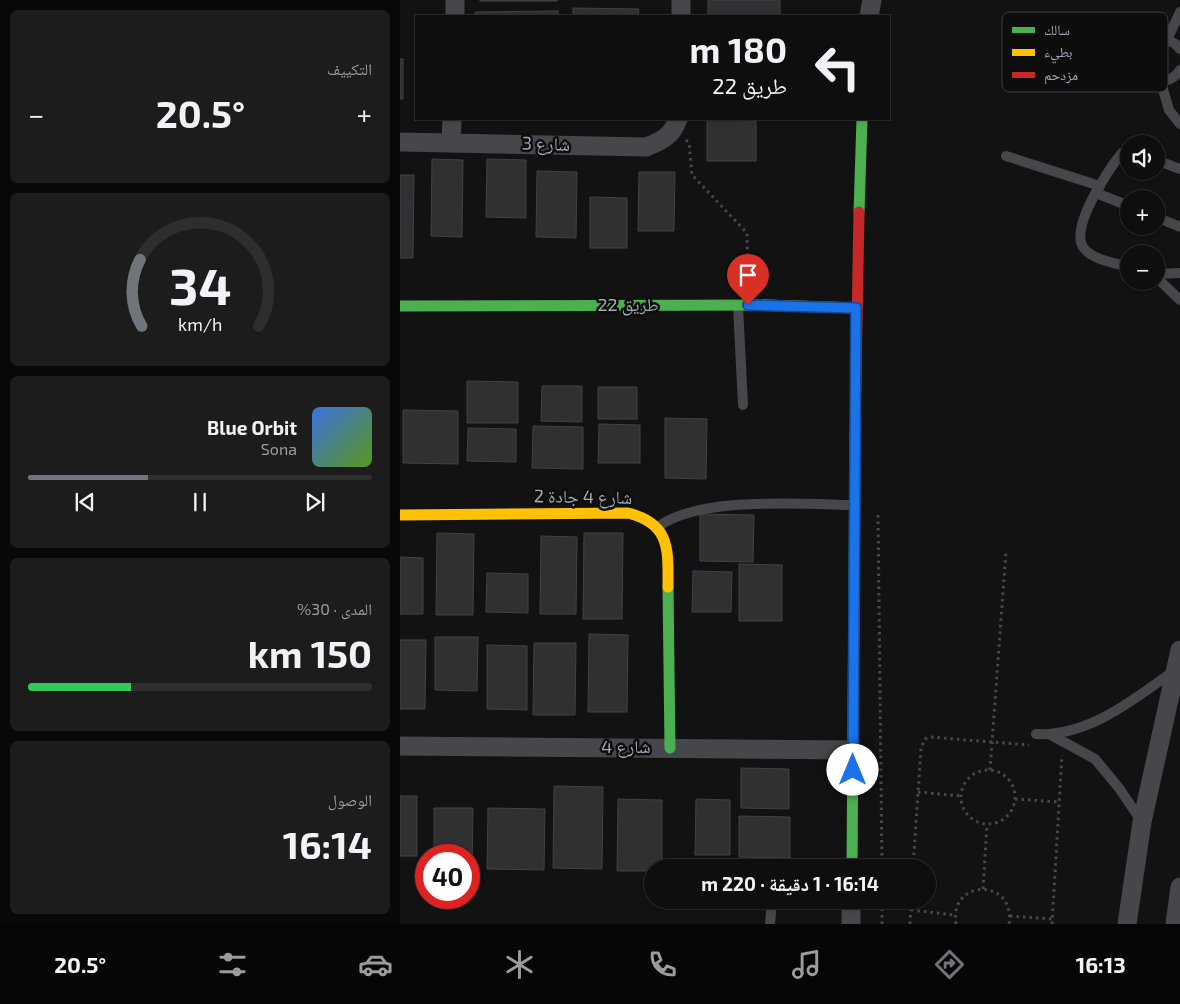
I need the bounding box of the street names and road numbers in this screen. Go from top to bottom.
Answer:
street label: شارع 3 [522,131,571,156]
street label: طريق 22 [597,293,659,316]
street label: شارع 4 جادة 2 [534,484,632,509]
street label: شارع 4 [601,735,651,758]

